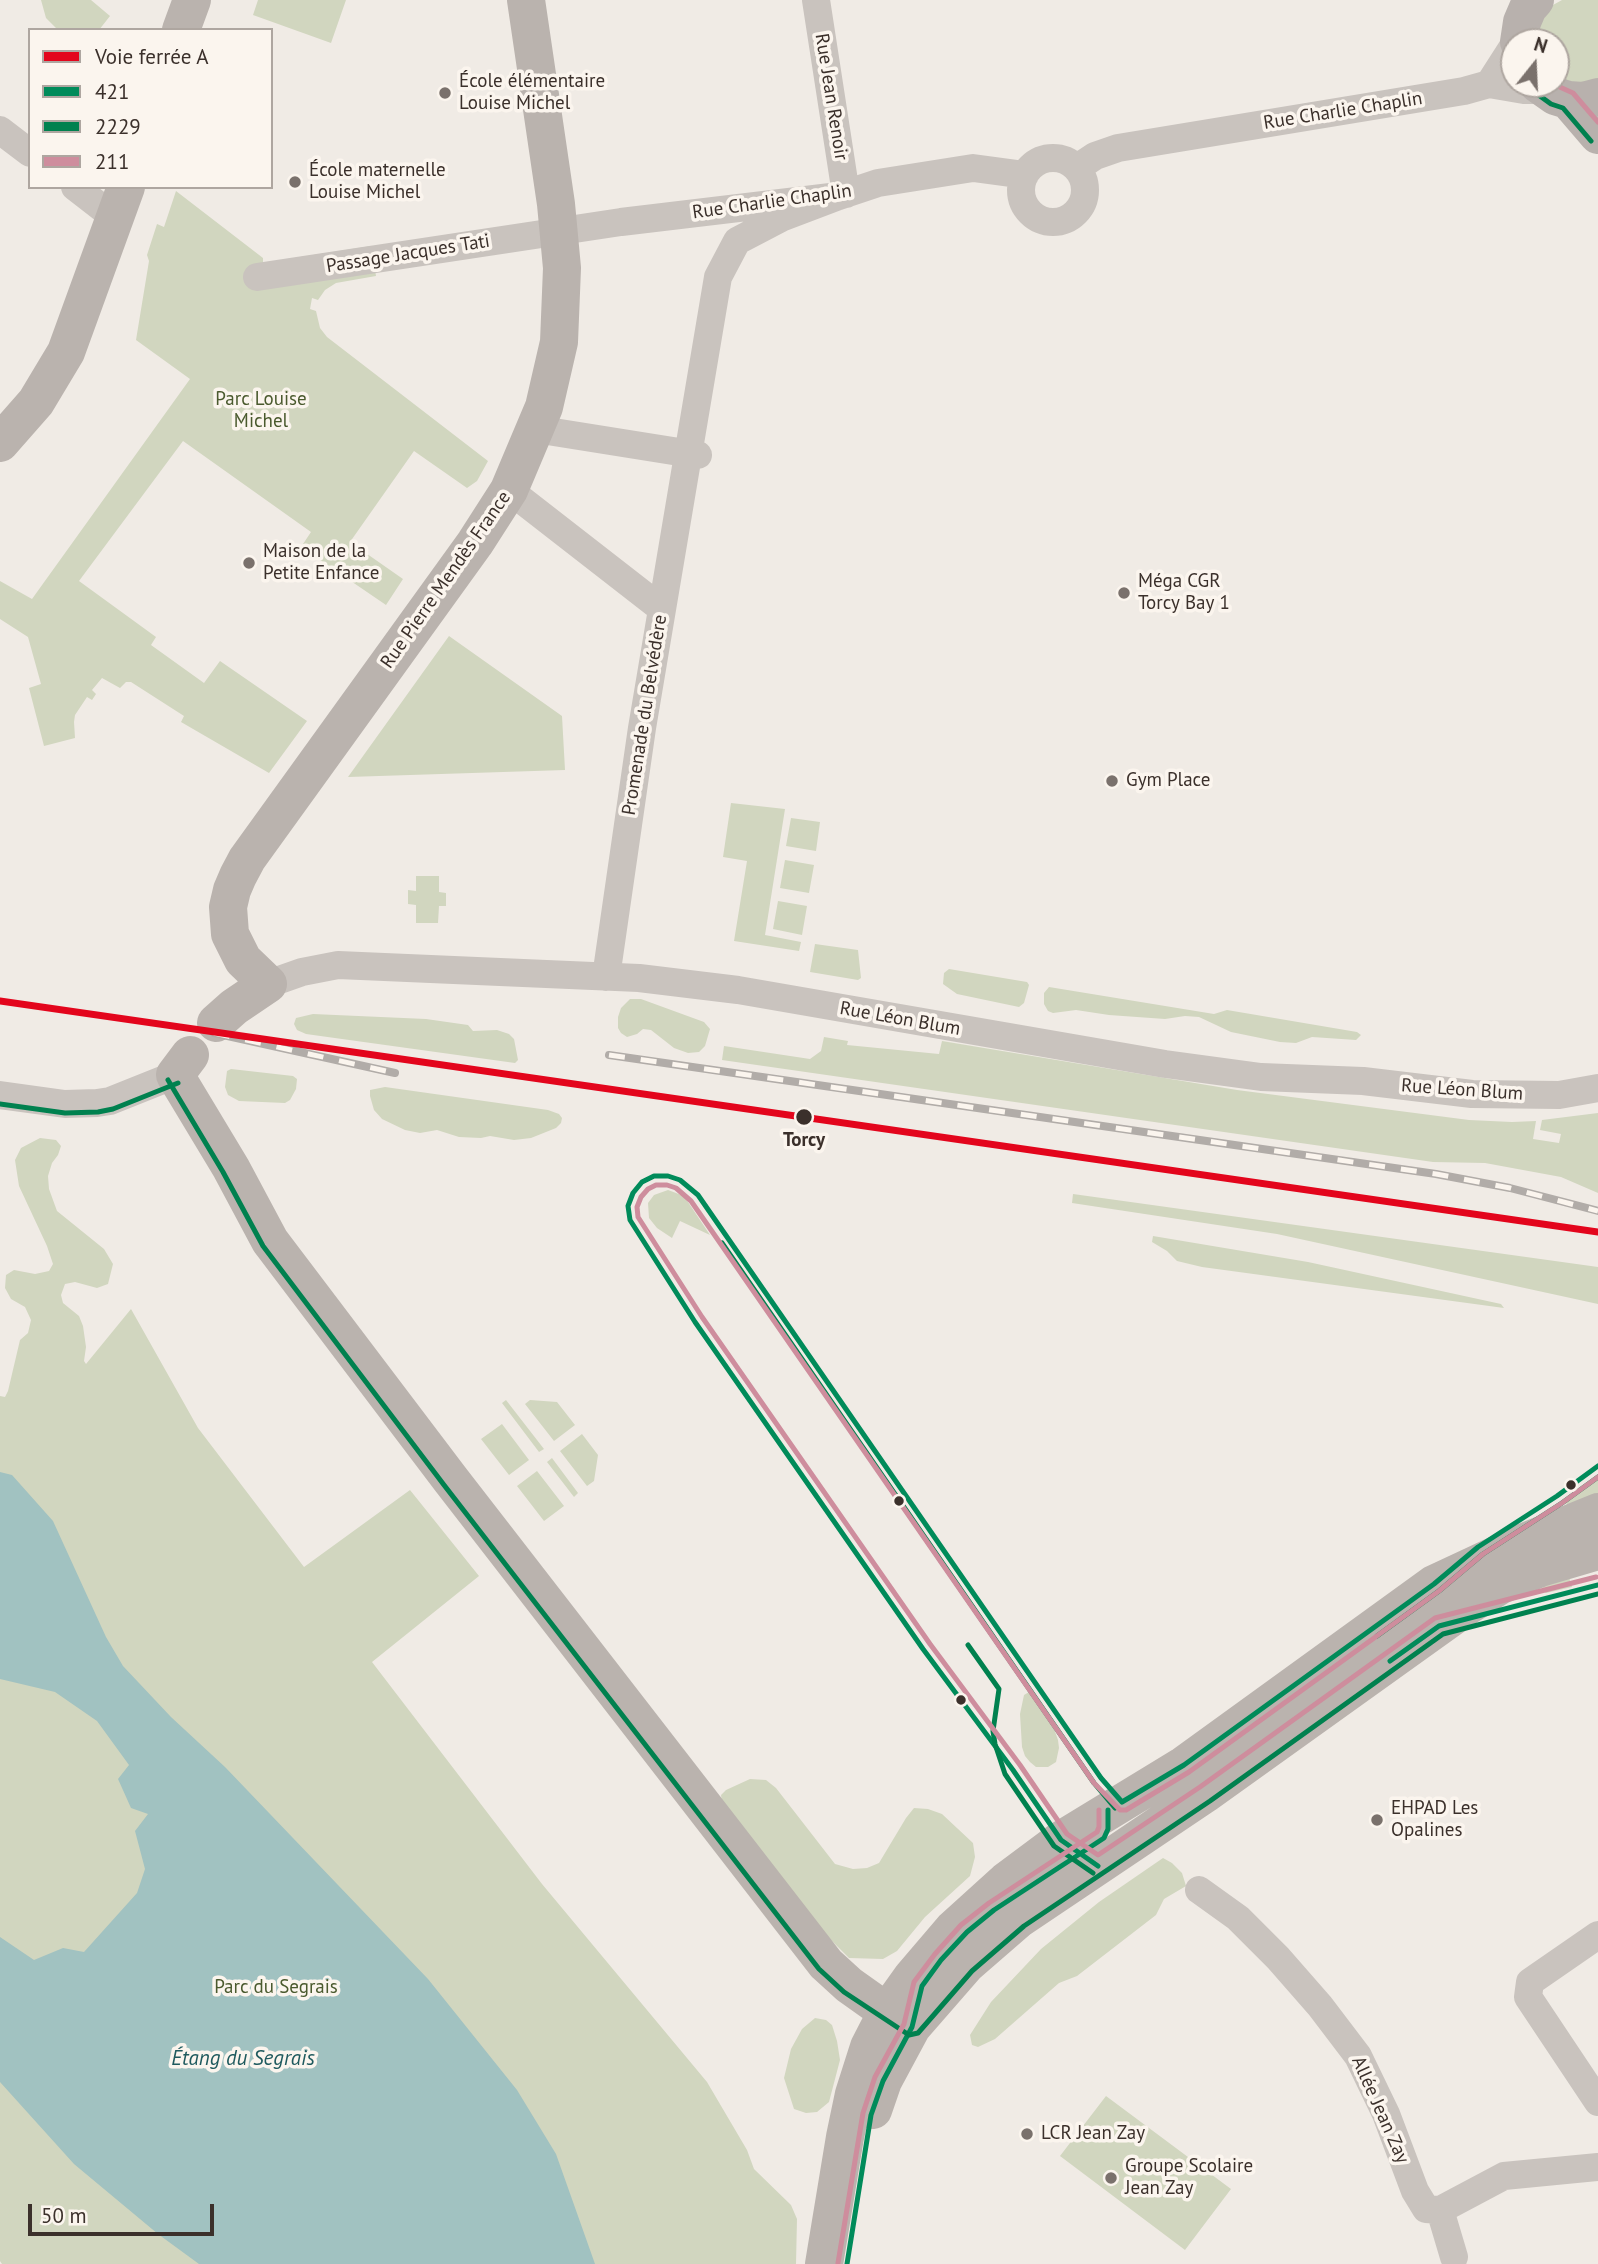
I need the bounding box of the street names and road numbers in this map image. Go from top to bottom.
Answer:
street label: Rue Jean Renoir [810,32,852,162]
street label: Rue Charlie Chaplin [1262,87,1424,135]
street label: Rue Charlie Chaplin [691,180,853,224]
street label: Passage Jacques Tati [324,230,492,278]
street label: Rue Pierre Mendès France [376,487,516,673]
street label: Promenade du Belvédère [618,613,672,817]
street label: Rue Léon Blum [838,997,962,1041]
street label: Rue Léon Blum [1400,1074,1524,1106]
street label: Allée Jean Zay [1346,2053,1414,2167]

